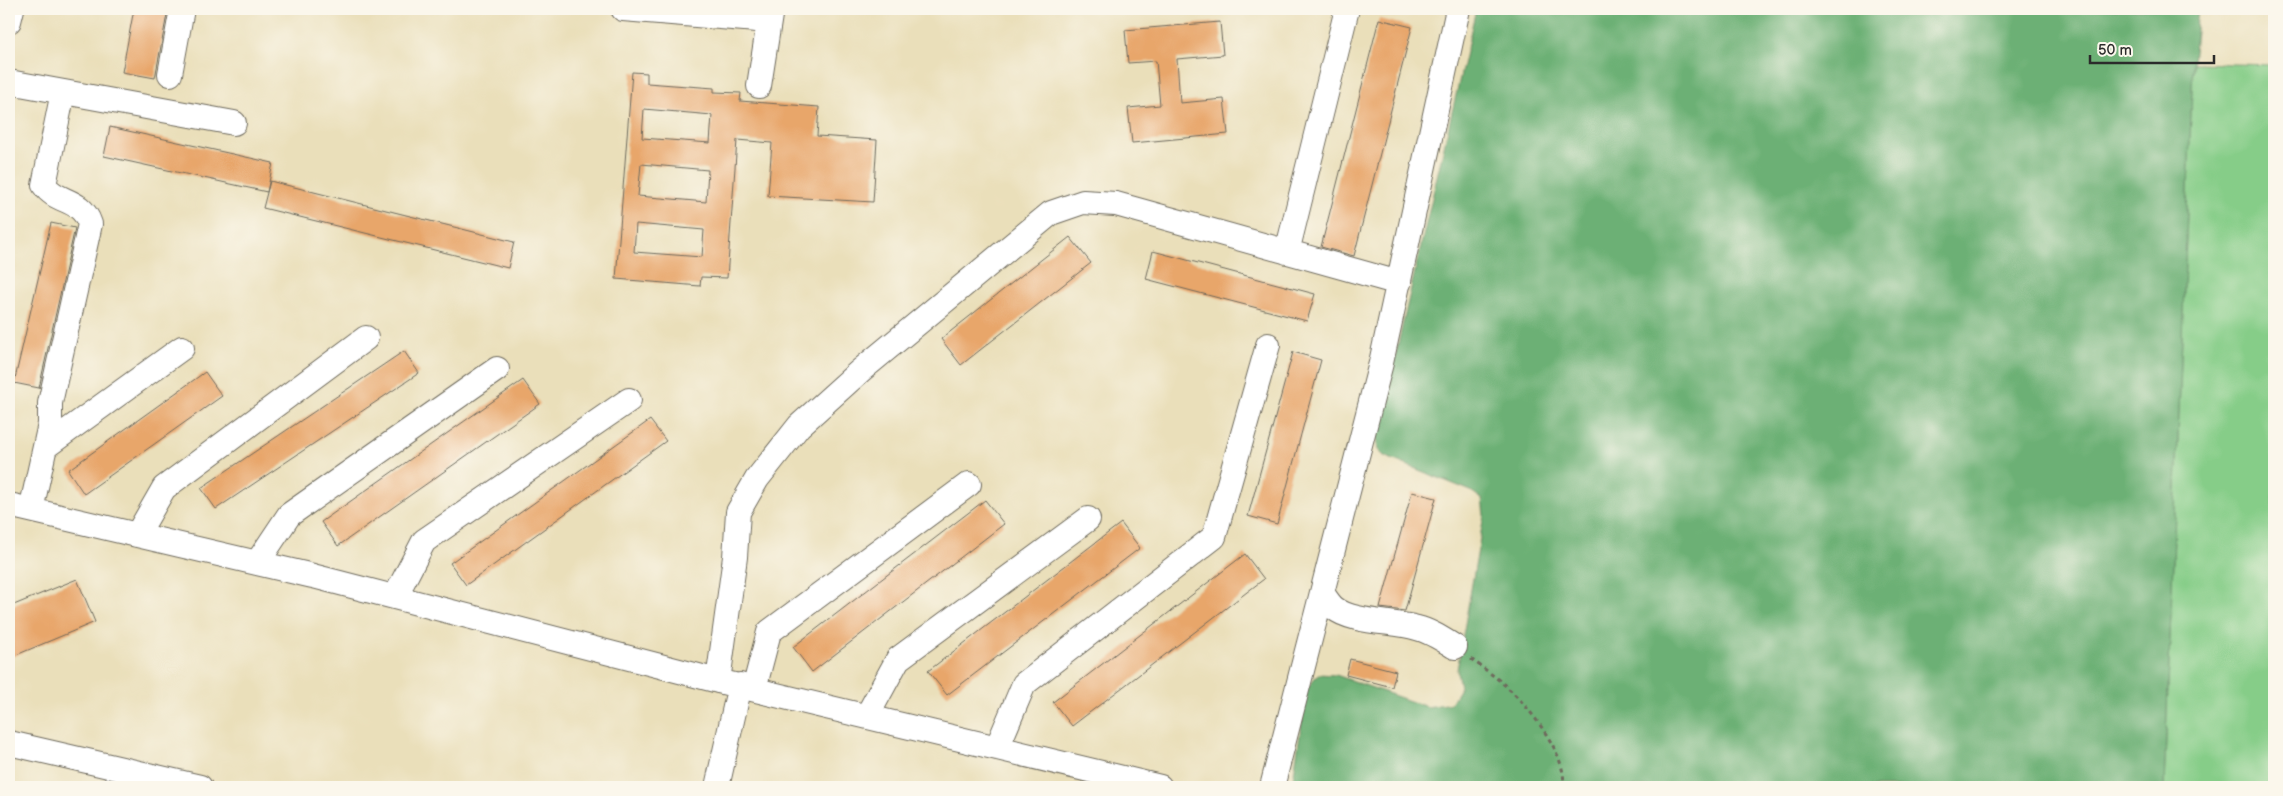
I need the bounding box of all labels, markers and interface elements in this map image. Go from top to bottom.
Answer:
scale bar [2090,32,2214,64]
text: 50 m [2098,41,2132,60]

